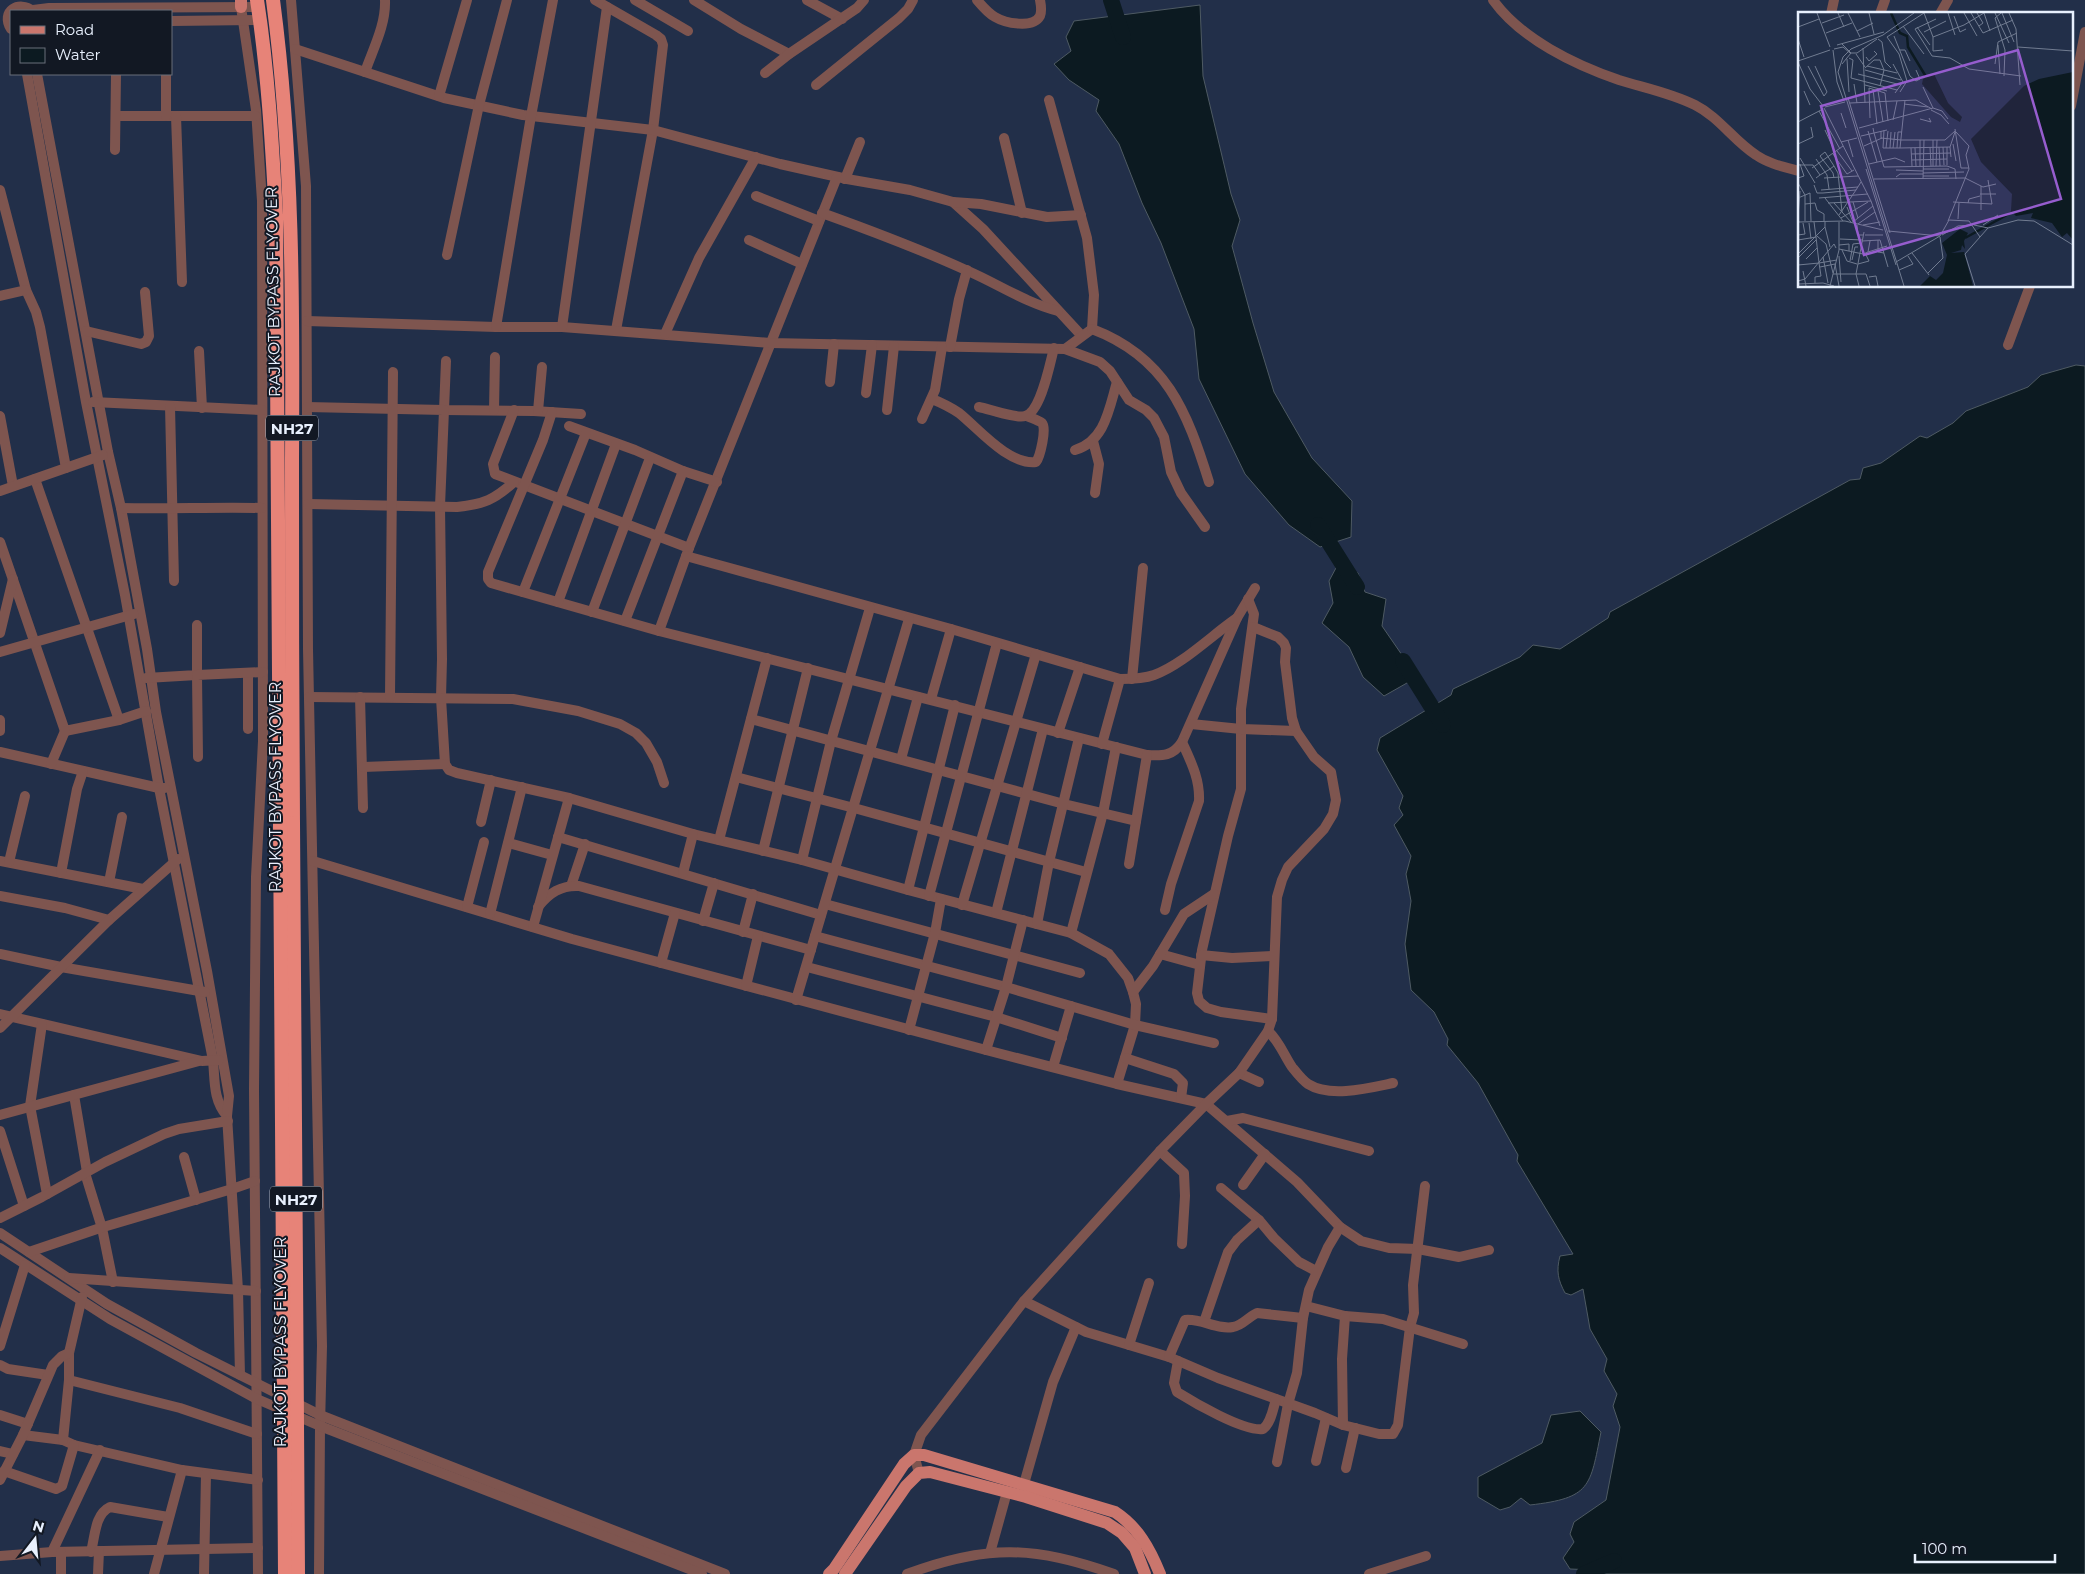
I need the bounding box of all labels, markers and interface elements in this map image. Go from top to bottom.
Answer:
legend [10,10,172,75]
inset map [1798,12,2072,288]
text: Road [55,20,94,39]
text: Water [55,45,101,64]
street label: RAJKOT BYPASS FLYOVER [262,187,284,397]
road number: NH27 [266,416,318,440]
street label: RAJKOT BYPASS FLYOVER [266,682,285,892]
road number: NH27 [270,1186,322,1212]
street label: RAJKOT BYPASS FLYOVER [271,1237,290,1447]
north arrow [10,1514,60,1564]
text: N [31,1516,47,1537]
scale bar [1915,1532,2055,1564]
text: 100 m [1922,1539,1967,1558]

